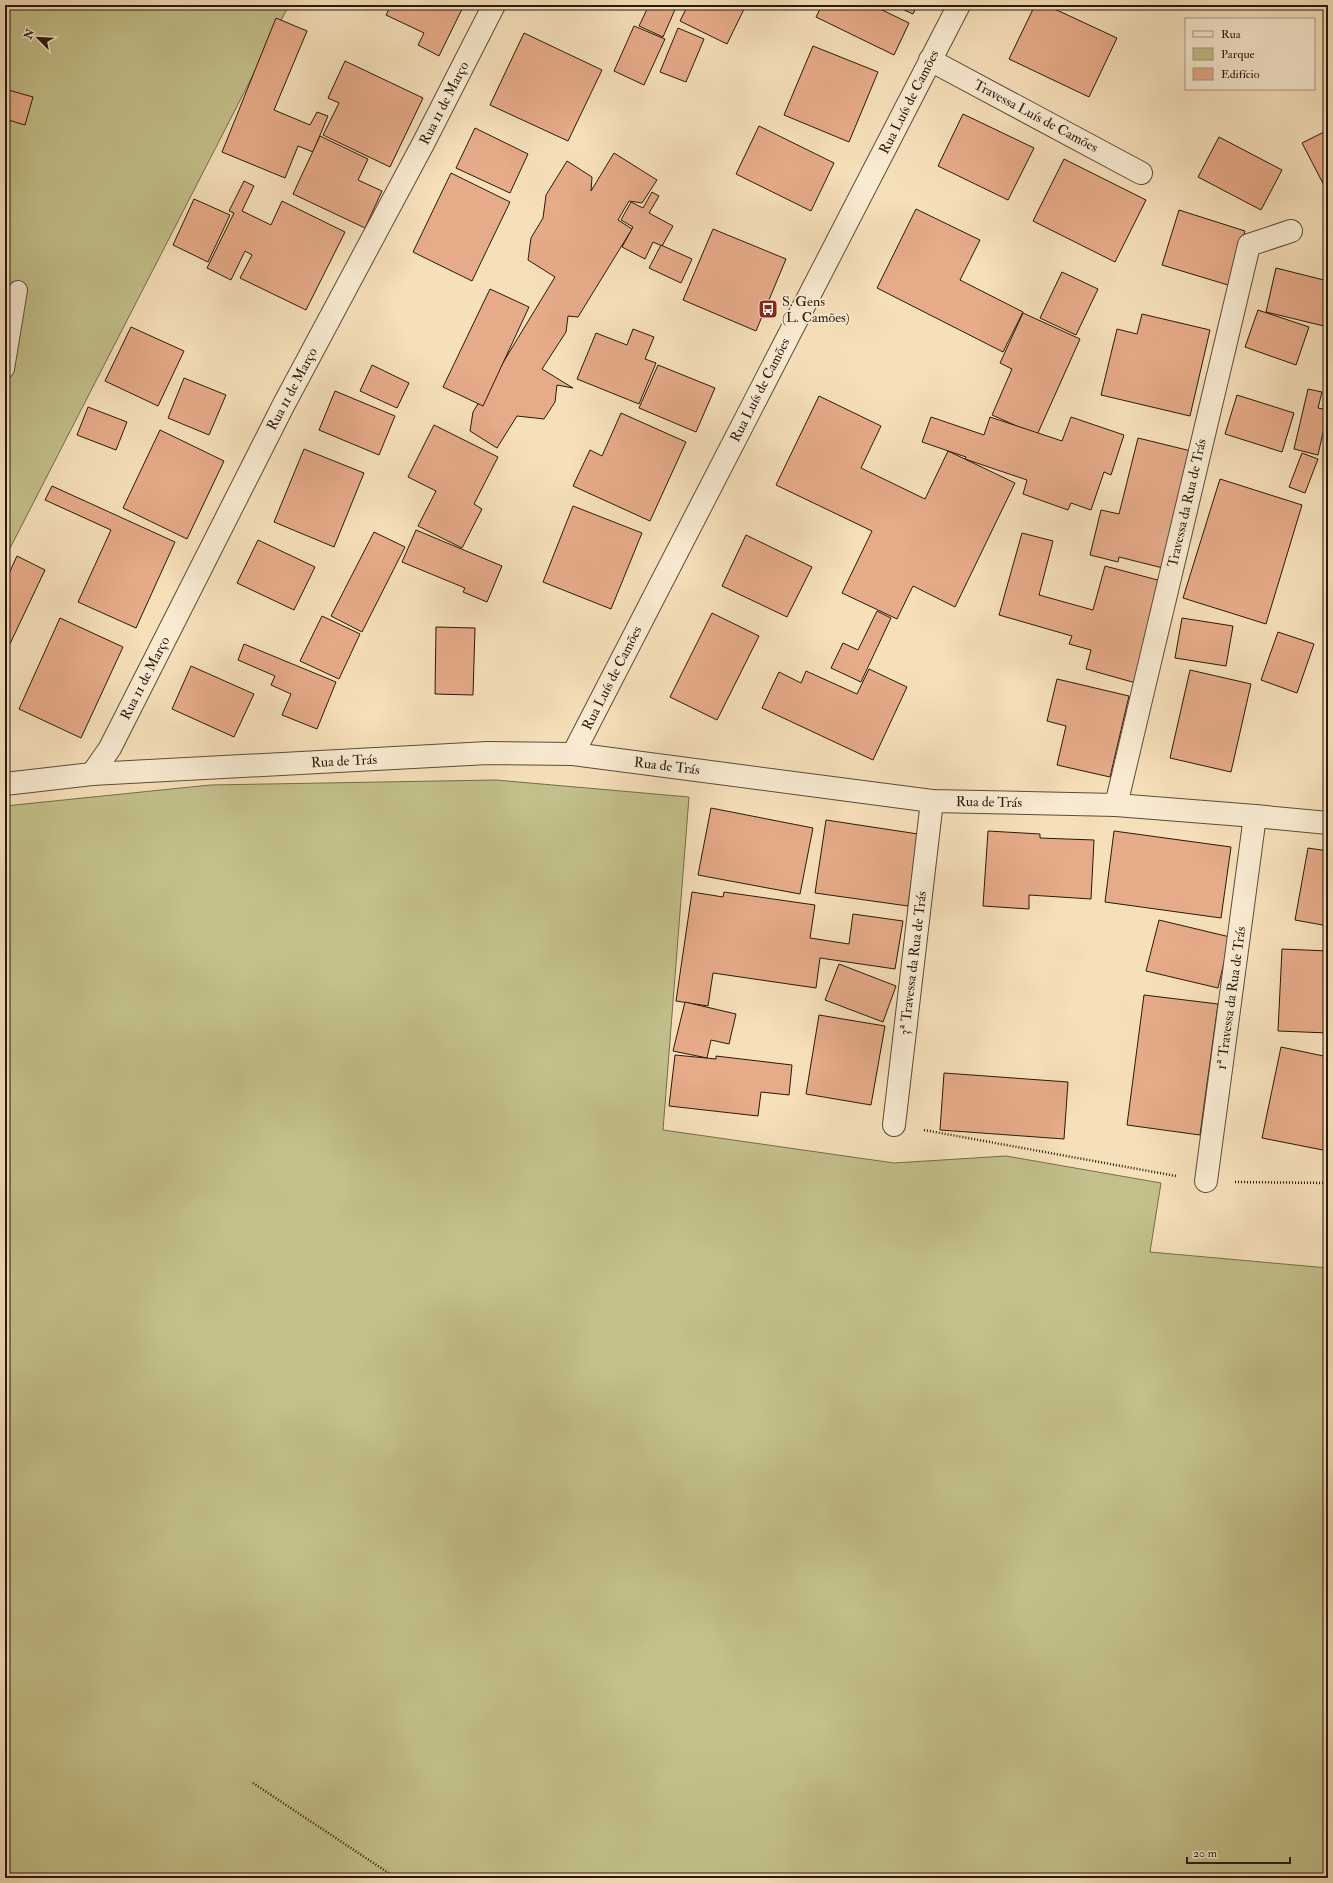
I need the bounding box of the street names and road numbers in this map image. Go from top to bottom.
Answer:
street label: Rua Luís de Camões [875,47,943,157]
street label: Rua 11 de Março [416,58,472,147]
street label: Travessa Luís de Camões [971,76,1101,156]
street label: Rua Luís de Camões [726,335,794,445]
street label: Rua 11 de Março [263,345,321,433]
street label: Travessa da Rua de Trás [1164,437,1210,569]
street label: Rua Luís de Camões [578,623,646,733]
street label: Rua 11 de Março [117,633,173,722]
street label: Rua de Trás [311,751,378,771]
street label: Rua de Trás [633,754,701,778]
street label: Rua de Trás [956,793,1022,811]
street label: 3ª Travessa da Rua de Trás [896,890,930,1036]
street label: 1ª Travessa da Rua de Trás [1213,925,1250,1071]

